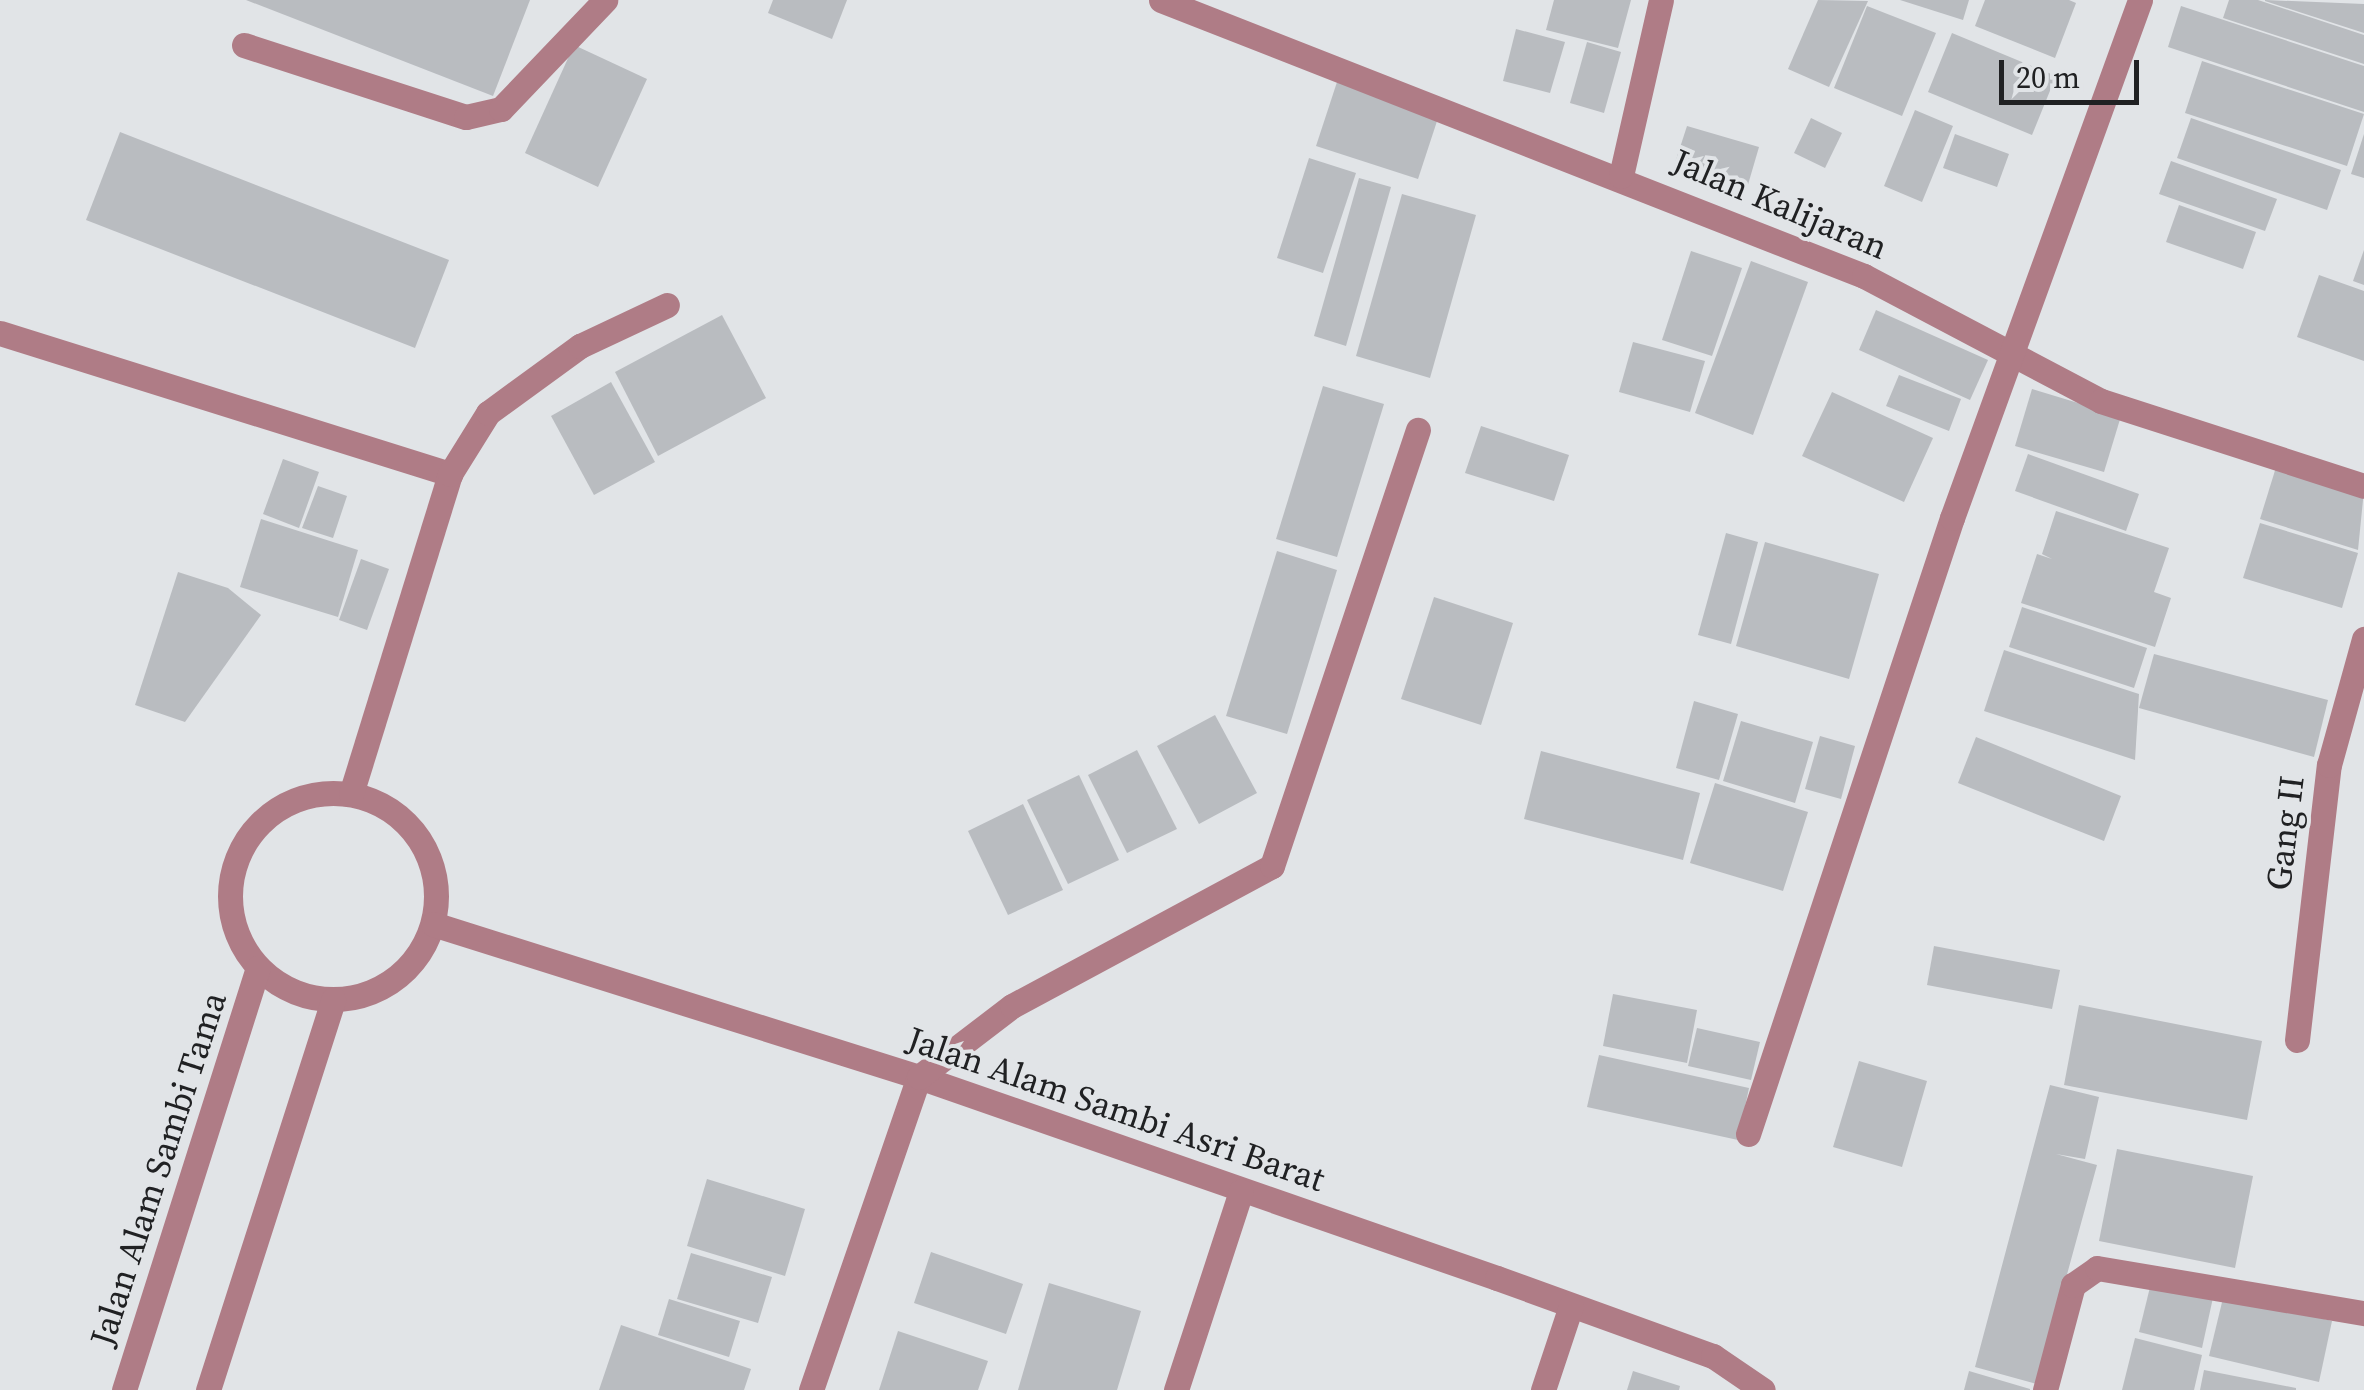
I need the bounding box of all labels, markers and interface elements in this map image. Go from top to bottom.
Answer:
scale bar [2004,40,2144,102]
text: 20 m [2016,57,2080,98]
street label: Jalan Kalijaran [1666,140,1894,268]
street label: Gang II [2257,773,2313,893]
street label: Jalan Alam Sambi Tama [81,986,235,1352]
street label: Jalan Alam Sambi Asri Barat [902,1018,1330,1200]

